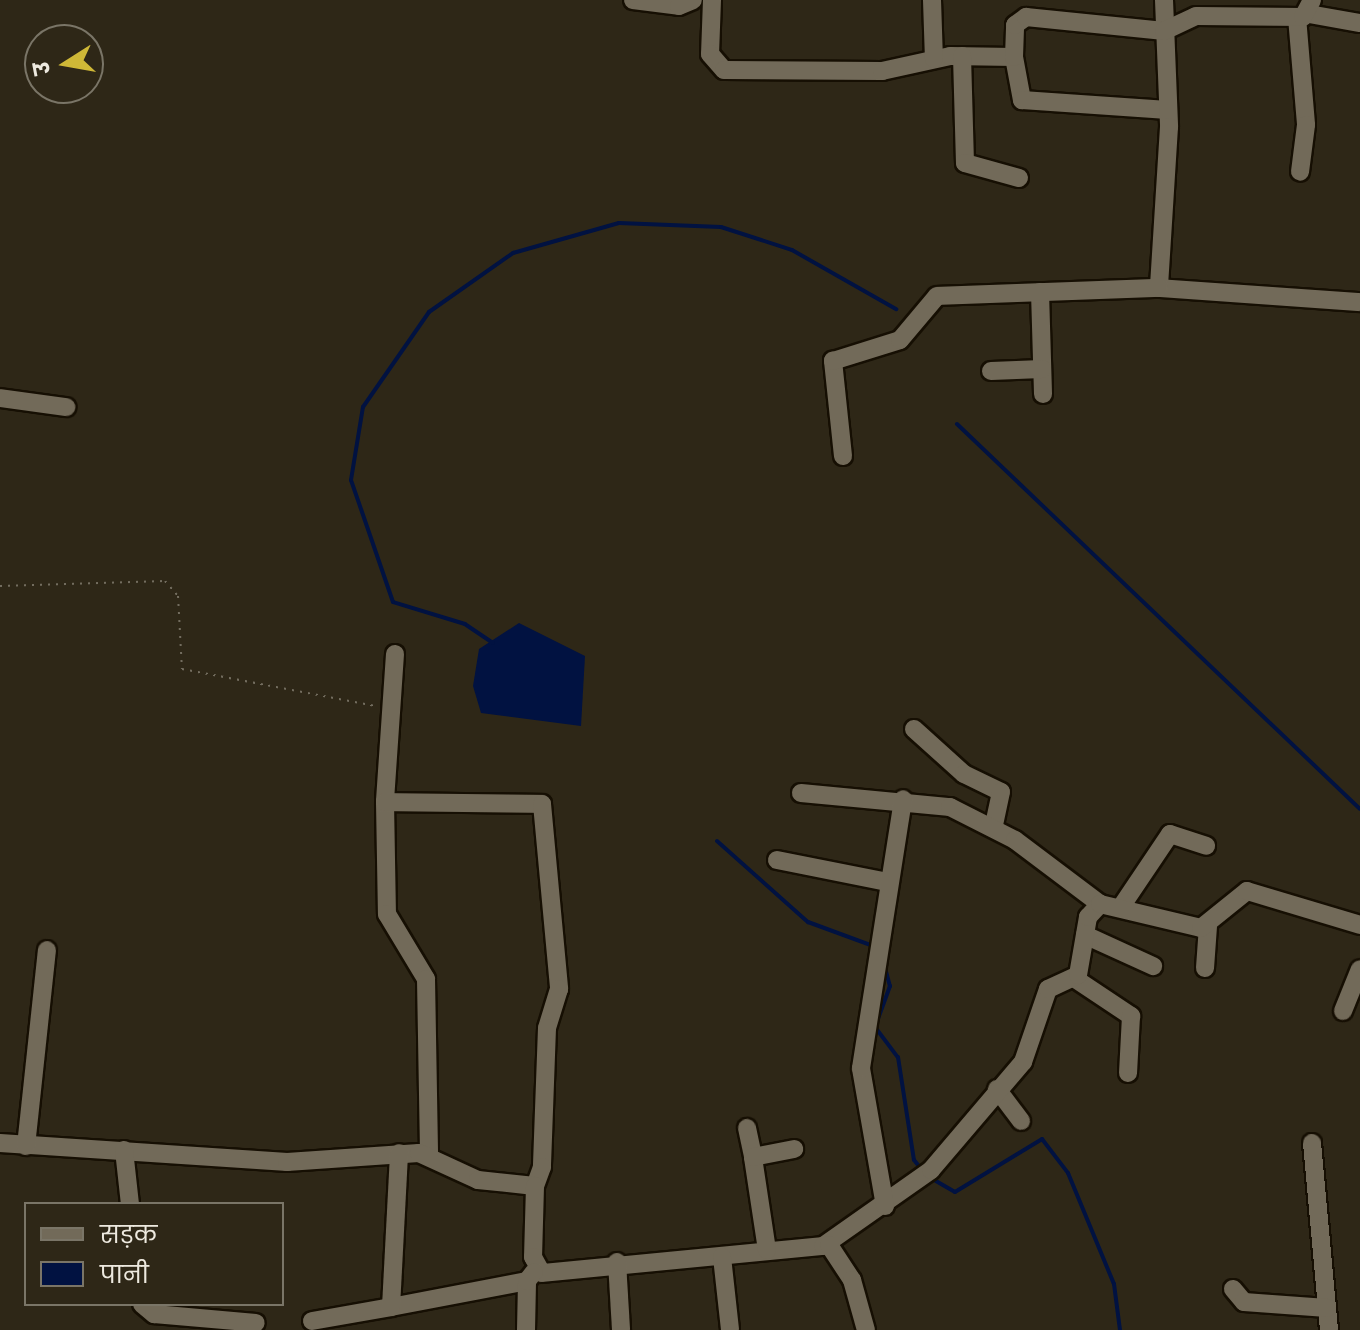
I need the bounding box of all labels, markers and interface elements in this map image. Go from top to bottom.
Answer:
north arrow [24,24,104,104]
text: उ [26,59,58,77]
legend [24,1202,284,1306]
text: सड़क [100,1218,157,1251]
text: पानी [100,1258,149,1291]

